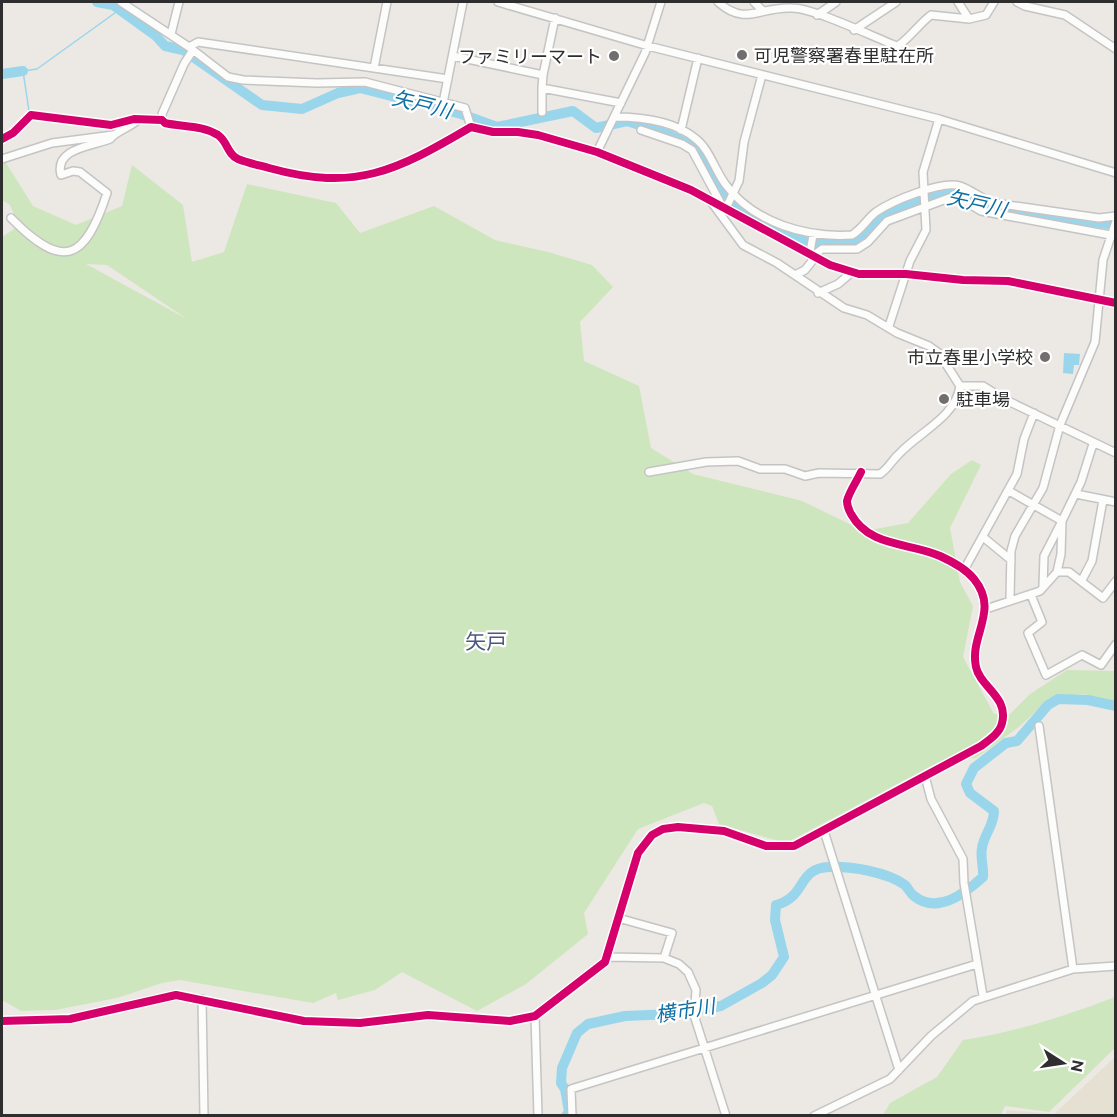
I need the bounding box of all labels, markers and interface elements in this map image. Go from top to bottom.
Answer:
place label: 可児警察署春里駐在所 [754,45,934,65]
place label: ファミリーマート [458,46,602,66]
marker: 可児警察署春里駐在所 [735,48,749,62]
marker: ファミリーマート [607,49,621,63]
water label: 矢戸川 [390,86,456,123]
water label: 矢戸川 [945,185,1011,221]
place label: 市立春里小学校 [907,347,1033,367]
marker: 市立春里小学校 [1038,350,1052,364]
place label: 駐車場 [956,389,1010,409]
marker: 駐車場 [937,392,951,406]
district label: 矢戸 [465,629,507,653]
water label: 横市川 [654,994,718,1026]
north arrow [1033,1033,1093,1093]
text: N [1068,1058,1088,1074]

